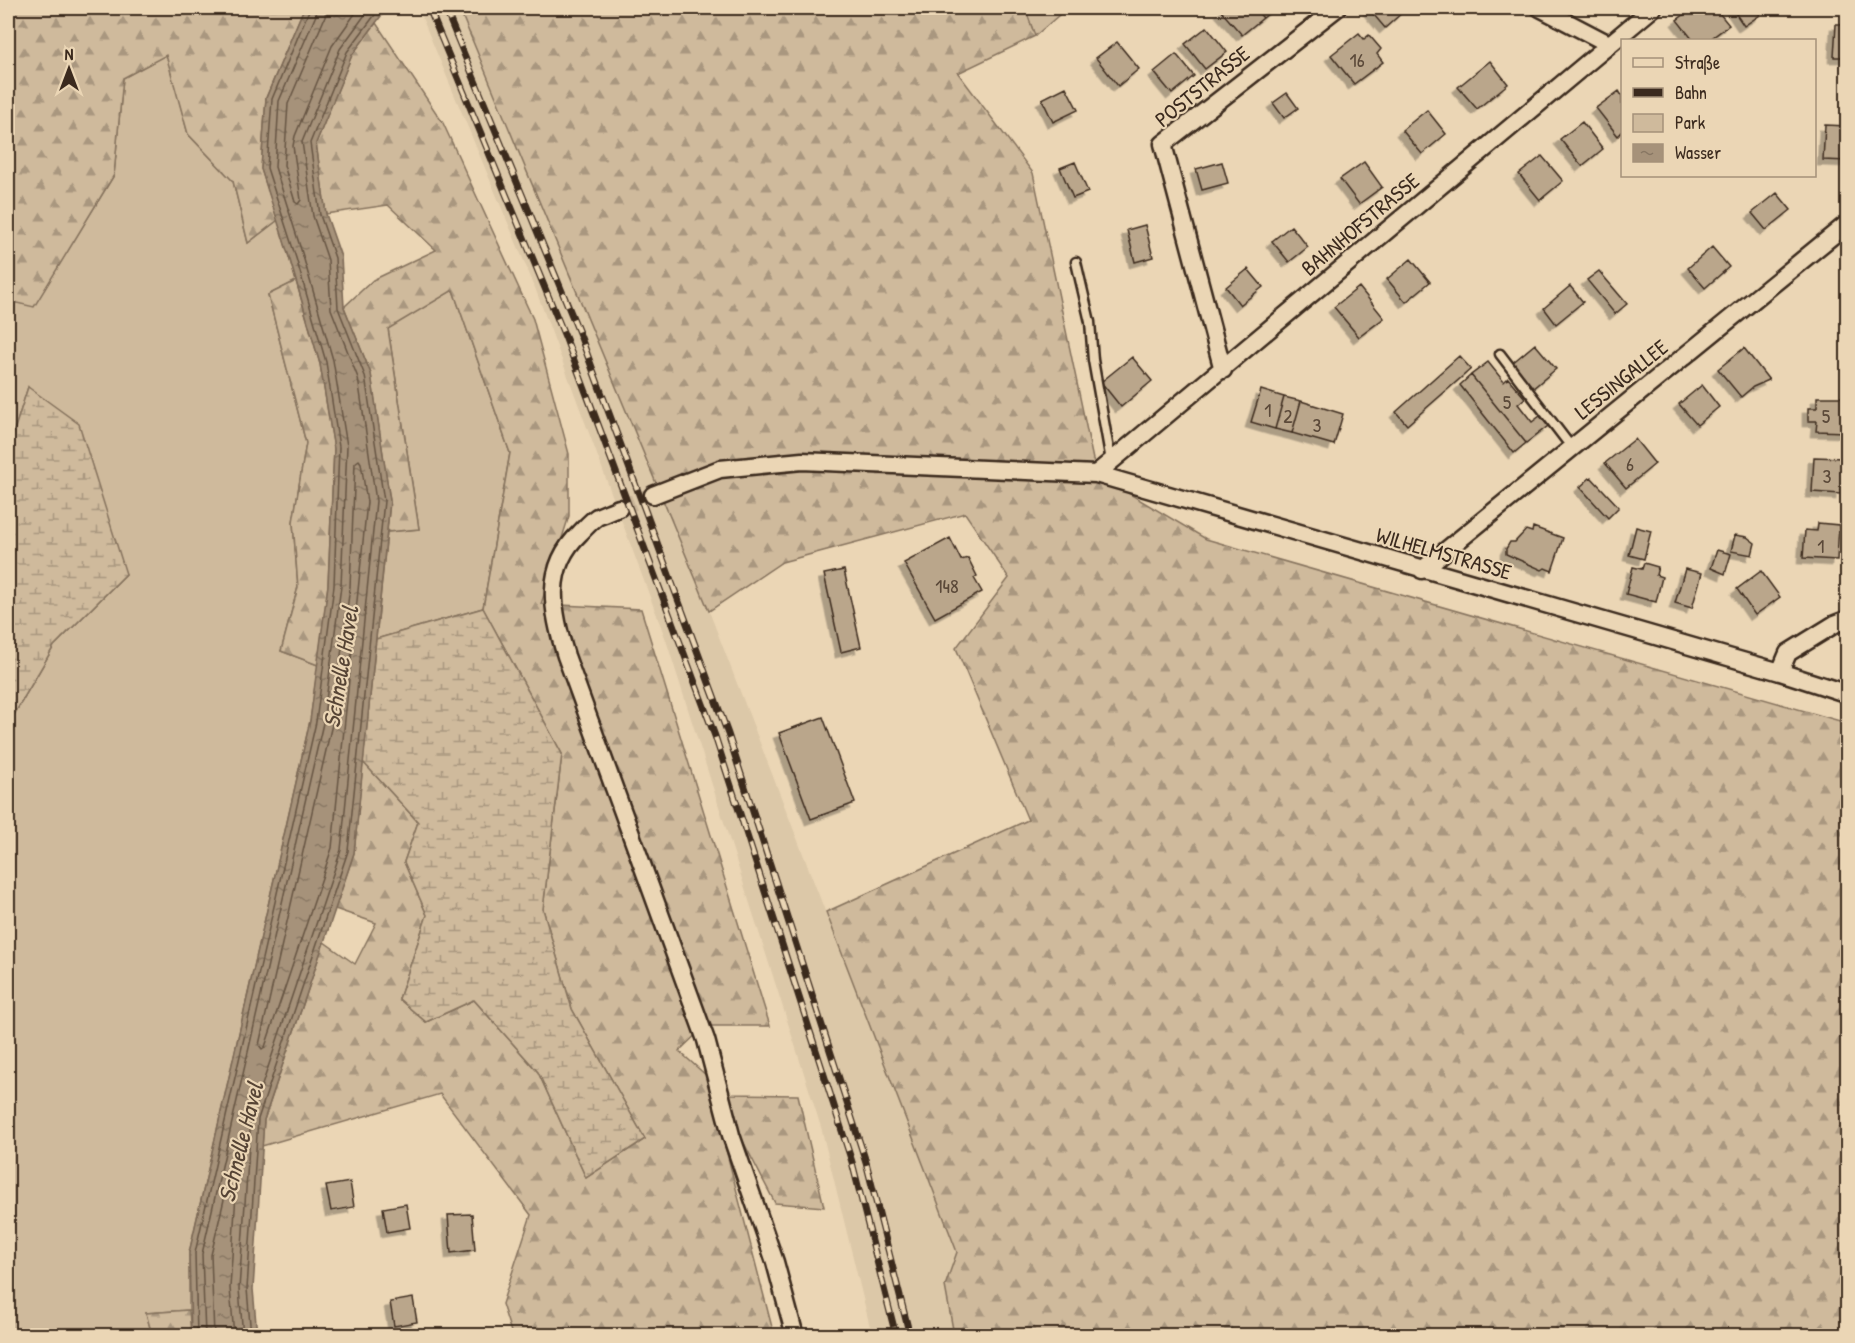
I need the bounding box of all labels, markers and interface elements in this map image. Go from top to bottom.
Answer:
street label: POSTSTRASSE [1148,38,1256,134]
north arrow [39,39,99,99]
legend [1621,39,1816,177]
text: N [65,43,74,65]
house number: 16 [1349,46,1365,73]
text: Straße [1675,50,1720,75]
text: Bahn [1675,80,1707,105]
text: Park [1675,110,1706,135]
text: Wasser [1675,140,1721,165]
street label: BAHNHOFSTRASSE [1295,166,1426,282]
street label: LESSINGALLEE [1568,332,1674,426]
house number: 5 [1503,388,1512,415]
house number: 1 [1264,396,1272,423]
house number: 2 [1283,402,1293,429]
house number: 5 [1822,402,1831,429]
house number: 3 [1313,411,1322,438]
house number: 6 [1626,450,1634,477]
house number: 3 [1823,462,1832,489]
street label: WILHELMSTRASSE [1373,519,1515,587]
house number: 1 [1817,532,1825,559]
house number: 148 [935,572,959,599]
water label: Schnelle Havel [315,602,366,730]
water label: Schnelle Havel [210,1077,271,1205]

